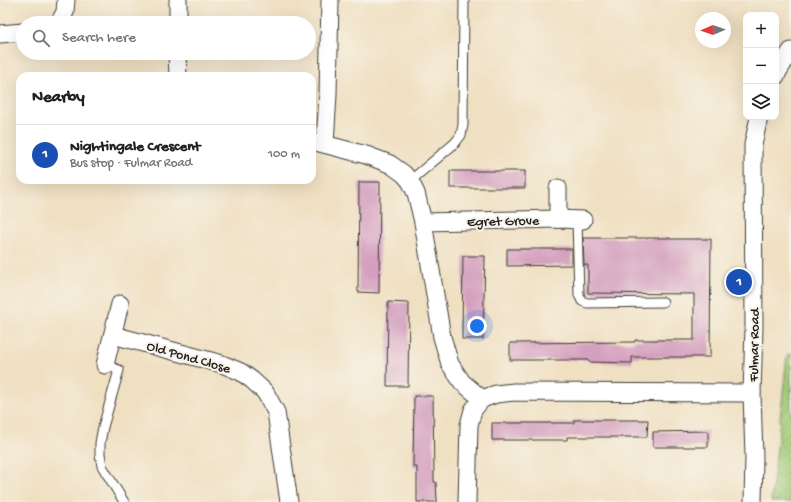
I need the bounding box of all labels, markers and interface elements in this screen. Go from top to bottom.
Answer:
north arrow [695,12,731,48]
map controls [743,12,779,120]
button: + [743,12,779,48]
search box [16,16,316,60]
icon: search [30,27,52,49]
text: Search here [62,29,136,47]
button: − [743,48,779,84]
button: layers [743,84,779,120]
text: Nearby [32,88,85,108]
text: Nightingale Crescent [70,138,200,156]
text: 1 [42,147,48,162]
text: 100 m [268,147,300,162]
text: Bus stop · Fulmar Road [70,156,192,171]
street label: Egret Grove [467,213,540,232]
pin: 1 [726,267,752,297]
street label: Fulmar Road [746,306,765,383]
your location [467,316,487,336]
street label: Old Pond Close [144,338,233,379]

